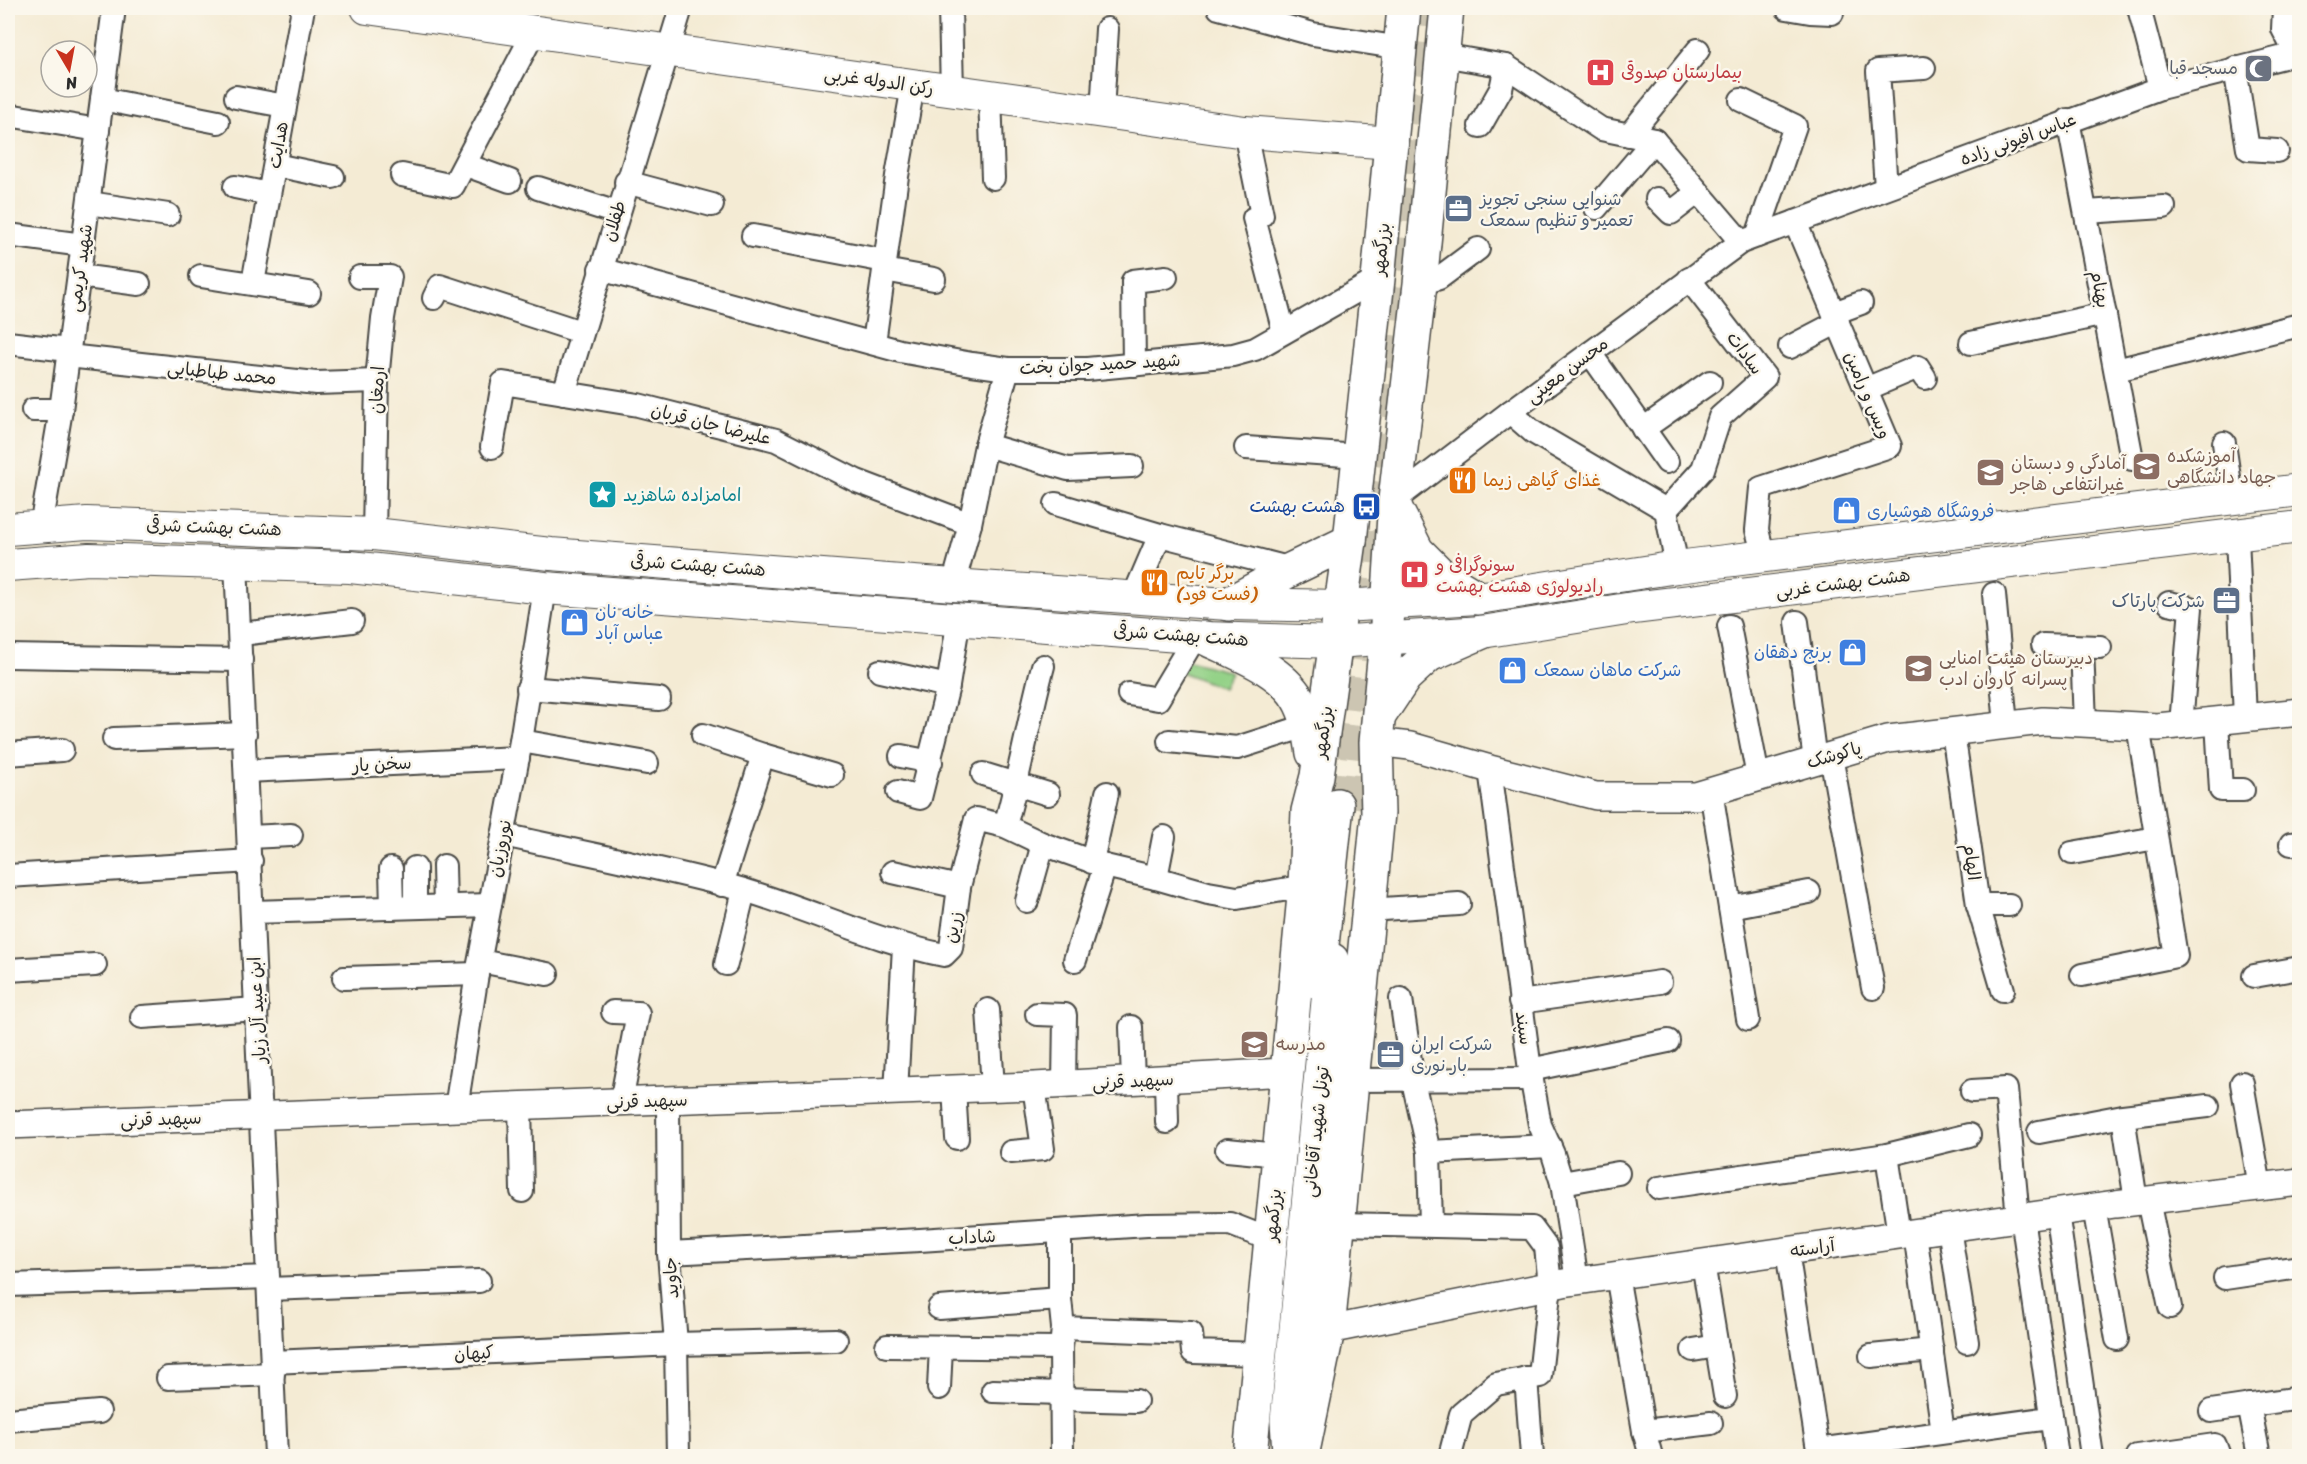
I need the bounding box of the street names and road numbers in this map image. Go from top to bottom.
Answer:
street label: رکن الدوله غربی [822,57,936,105]
street label: عباس افیونی زاده [1955,103,2081,175]
street label: هدایت [258,119,298,171]
street label: طفلان [593,196,635,246]
street label: بزرگمهر [1362,221,1400,279]
street label: شهید کریمی [58,222,102,314]
street label: بهنام [2081,267,2119,311]
street label: سادات [1718,324,1772,382]
street label: محسن معینی [1519,328,1615,412]
street label: شهید حمید جوان بخت [1019,344,1181,384]
street label: ویس و رامین [1835,346,1901,444]
street label: محمد طباطبایی [166,351,278,395]
street label: ارمغان [360,365,394,415]
street label: علیرضا جان قربان [647,394,775,454]
street label: هشت بهشت شرقی [146,509,282,545]
street label: هشت بهشت شرقی [629,544,767,586]
street label: هشت بهشت غربی [1774,559,1912,607]
street label: هشت بهشت شرقی [1112,614,1250,656]
street label: بزرگمهر [1303,703,1343,762]
street label: پاکوشک [1803,732,1865,778]
street label: سخن یار [350,746,412,782]
street label: نوروزیان [479,816,521,880]
street label: الهام [1954,841,1990,883]
street label: زرین [934,908,972,946]
street label: ابن عبید آل زیار [238,956,276,1066]
street label: سپند [1506,1009,1542,1047]
street label: سپهبد قرنی [1091,1063,1175,1099]
street label: تونل شهید آقاخانی [1293,1064,1339,1199]
street label: سپهبد قرنی [606,1084,688,1118]
street label: سپهبد قرنی [120,1102,202,1136]
street label: بزرگمهر [1255,1187,1291,1245]
street label: شاداب [947,1220,997,1254]
street label: آراسته [1787,1229,1838,1267]
street label: جاوید [654,1256,688,1300]
street label: کیهان [453,1336,495,1370]

